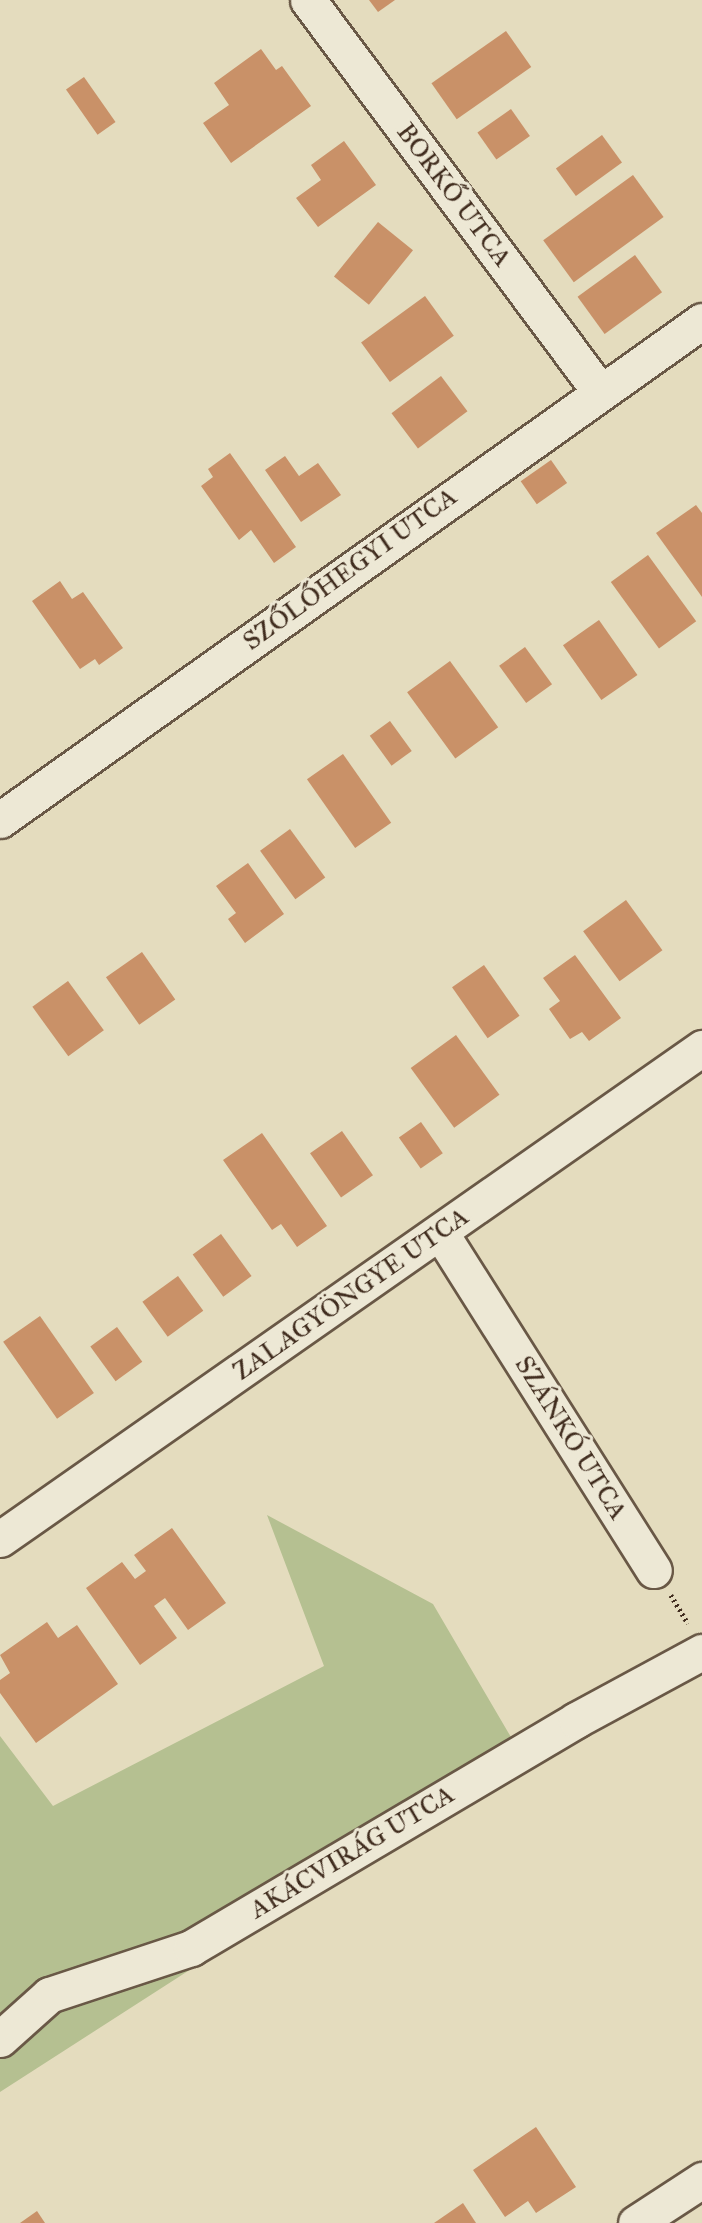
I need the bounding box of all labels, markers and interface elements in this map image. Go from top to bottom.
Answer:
street label: BORKŐ UTCA [390,117,518,273]
street label: SZŐLŐHEGYI UTCA [237,481,463,657]
street label: ZALAGYÖNGYE UTCA [227,1201,475,1387]
street label: SZÁNKÓ UTCA [508,1350,634,1526]
street label: AKÁCVIRÁG UTCA [244,1779,460,1925]

